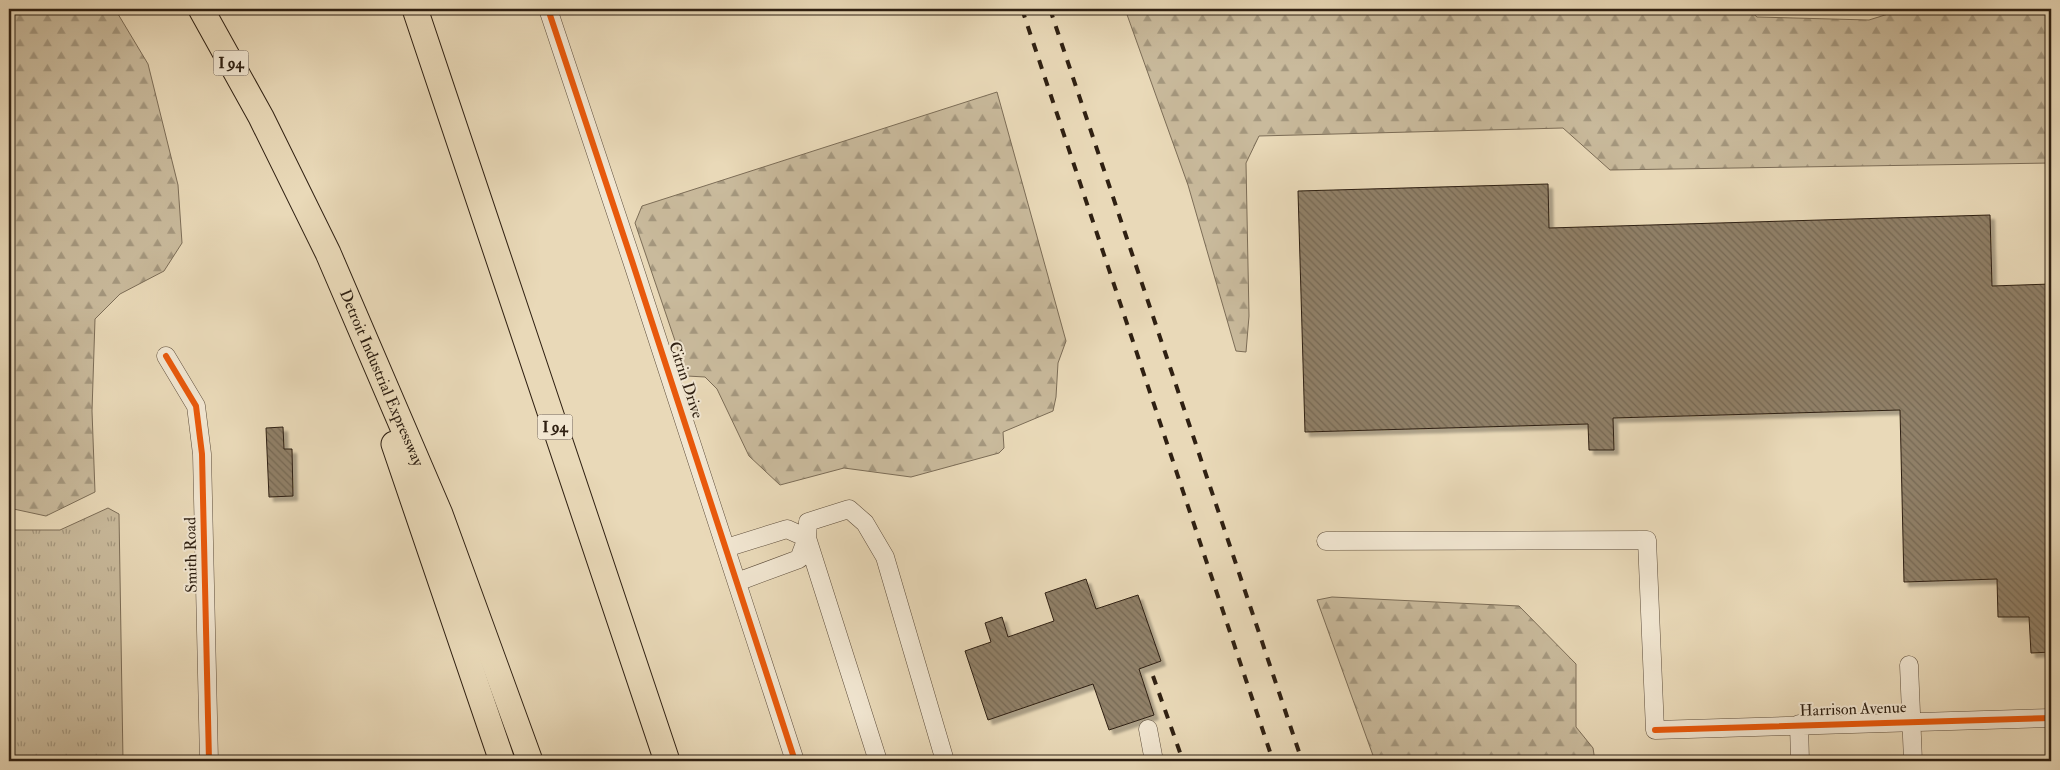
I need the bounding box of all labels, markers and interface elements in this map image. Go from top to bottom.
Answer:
road number: I 94 [214,50,248,76]
street label: Detroit Industrial Expressway [335,286,429,470]
street label: Citrin Drive [664,339,708,421]
road number: I 94 [538,414,572,440]
street label: Smith Road [180,517,202,593]
street label: Harrison Avenue [1799,697,1907,721]

